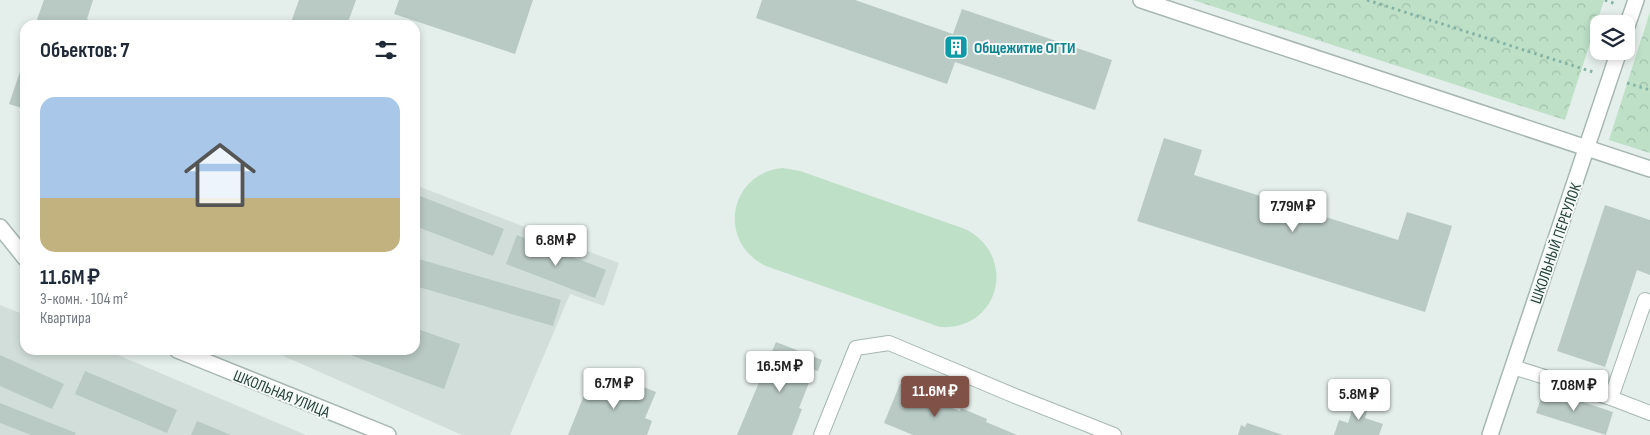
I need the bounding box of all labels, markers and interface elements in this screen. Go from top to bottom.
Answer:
map controls [1590,15,1635,60]
button: layers [1590,15,1635,60]
building icon: Общежитие ОГТИ [943,34,969,60]
icon: filters [372,36,400,64]
text: Объектов: 7 [40,38,130,63]
place label: Общежитие ОГТИ [974,39,1075,58]
icon: home [175,130,265,220]
street label: ШКОЛЬНЫЙ ПЕРЕУЛОК [1527,180,1586,306]
pin: 7.79M ₽ [1247,190,1339,233]
text: 7.79M ₽ [1270,197,1316,216]
pin: 6.8M ₽ [515,224,597,267]
text: 6.8M ₽ [536,231,576,250]
text: 11.6M ₽ [40,265,100,290]
text: 3-комн. · 104 m² [40,290,128,309]
text: Квартира [40,309,91,328]
pin: 16.5M ₽ [734,350,826,393]
text: 16.5M ₽ [757,357,803,376]
street label: ШКОЛЬНАЯ УЛИЦА [230,366,333,422]
pin: 6.7M ₽ [573,368,655,410]
pin: 7.08M ₽ [1528,370,1620,412]
text: 6.7M ₽ [594,374,634,393]
pin: 11.6M ₽ [889,376,981,418]
text: 7.08M ₽ [1551,376,1597,395]
pin: 5.8M ₽ [1318,378,1400,421]
text: 11.6M ₽ [912,382,958,401]
text: 5.8M ₽ [1339,385,1379,404]

